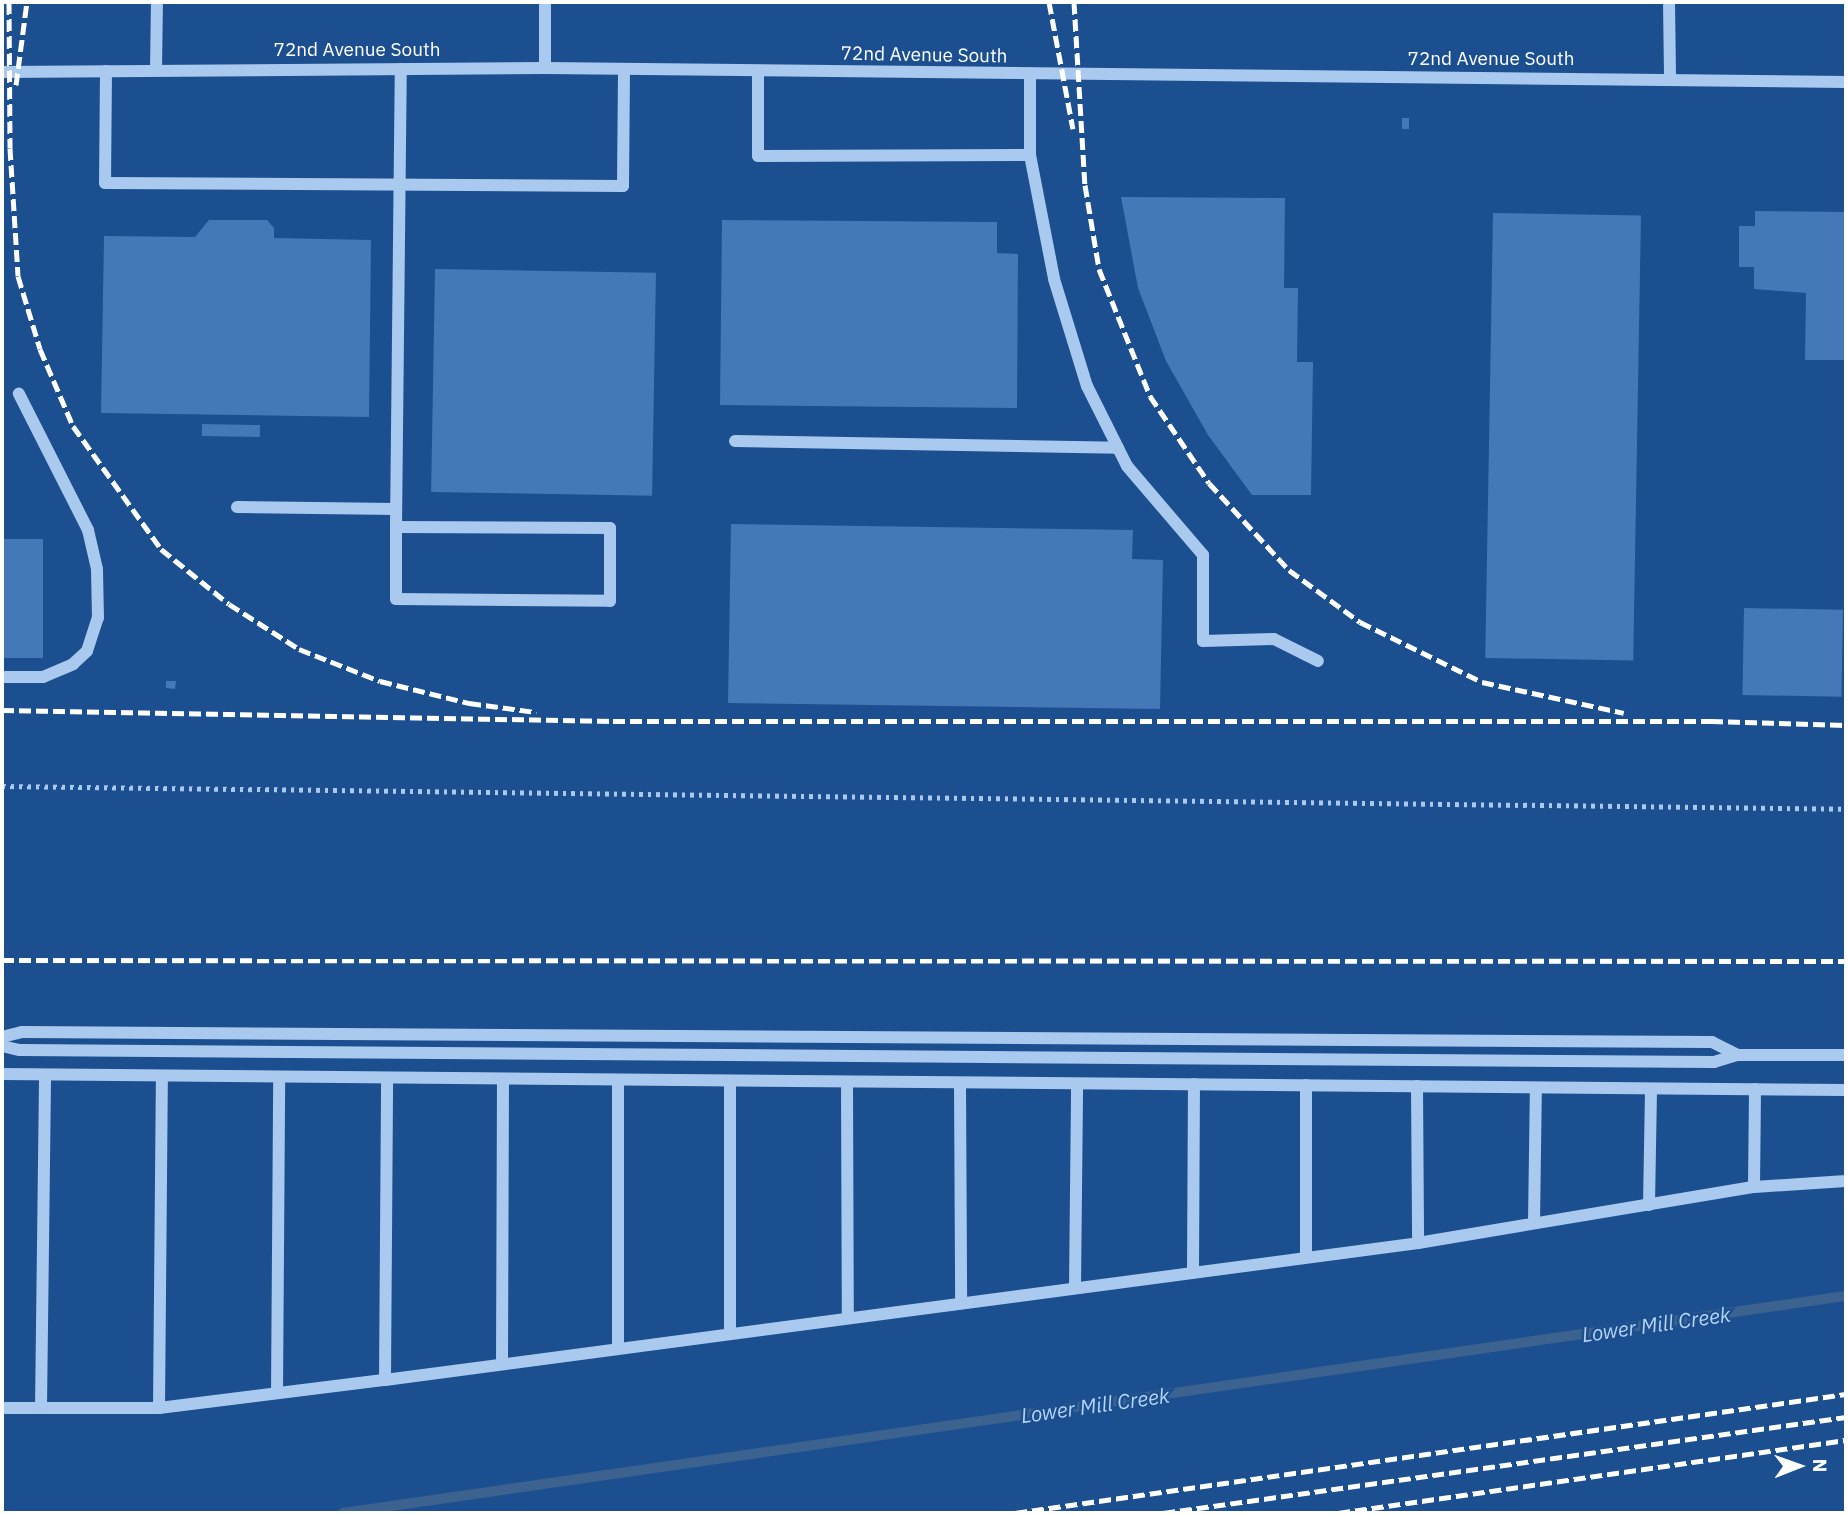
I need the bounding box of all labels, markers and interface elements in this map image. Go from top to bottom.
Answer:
street label: 72nd Avenue South [274,39,440,61]
street label: 72nd Avenue South [840,42,1008,68]
street label: 72nd Avenue South [1408,48,1574,70]
water label: Lower Mill Creek [1580,1301,1732,1347]
water label: Lower Mill Creek [1019,1382,1171,1428]
north arrow [1764,1431,1834,1501]
text: N [1808,1459,1832,1473]

